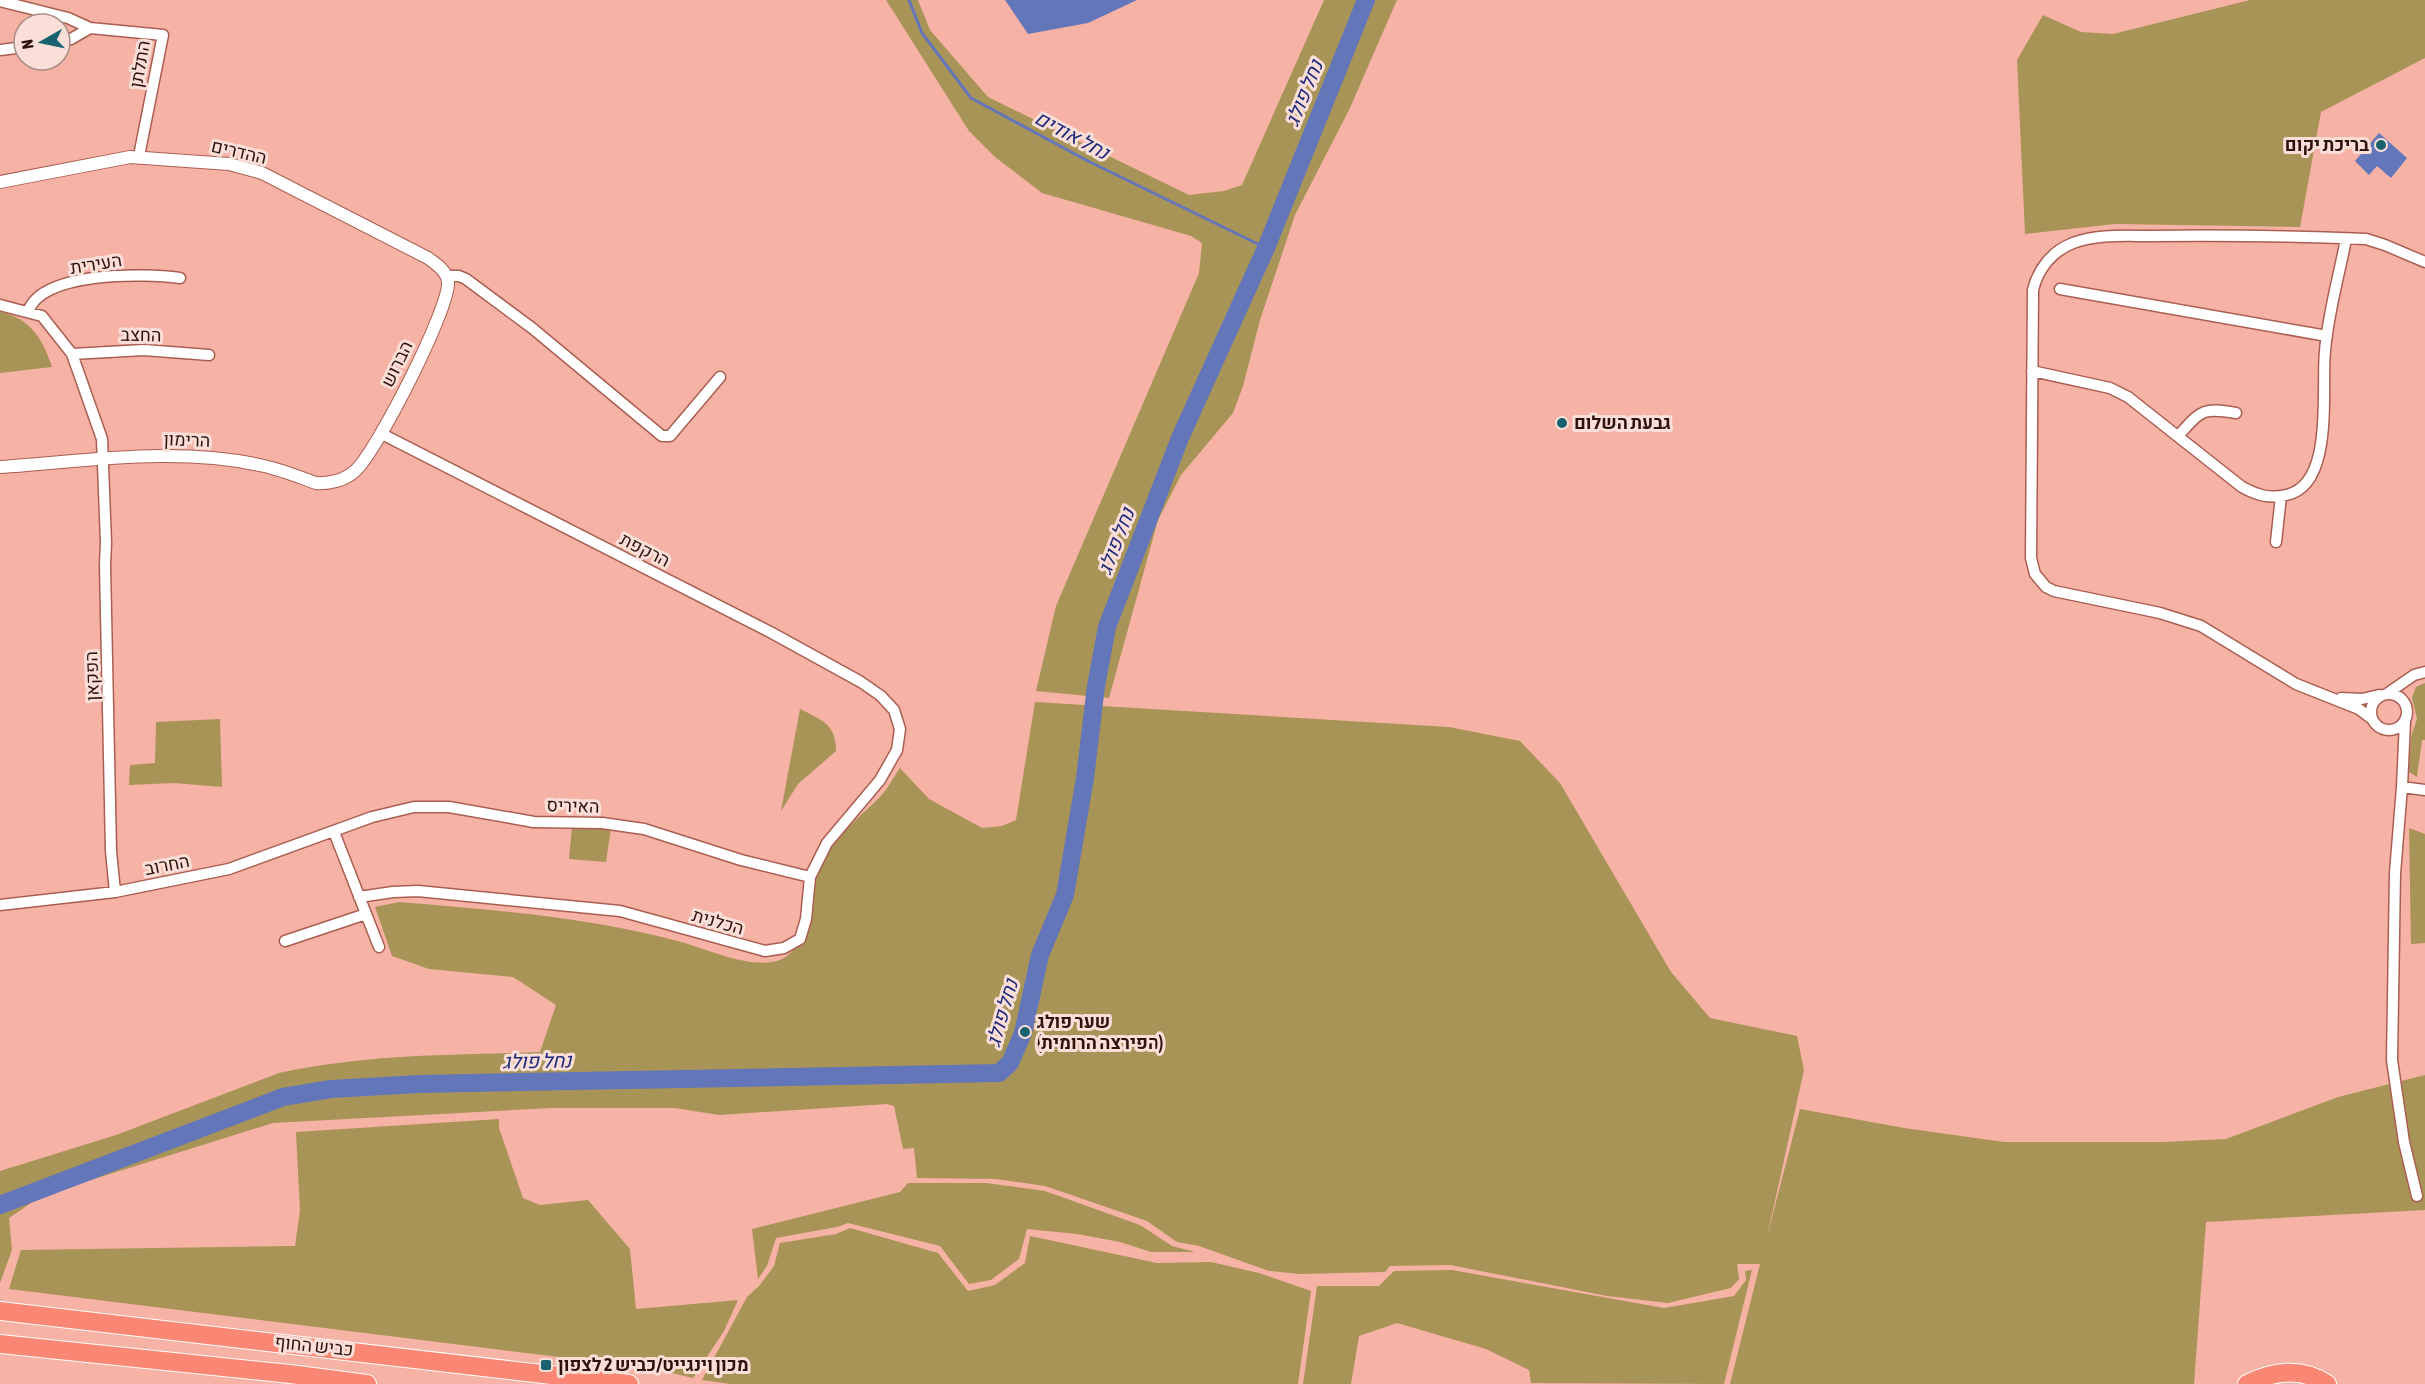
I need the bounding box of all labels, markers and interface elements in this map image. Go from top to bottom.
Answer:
north arrow [12,12,72,72]
text: N [18,38,37,50]
street label: התלתן [125,39,154,89]
water label: נחל פולג [1280,55,1328,129]
water label: נחל אודים [1031,106,1115,164]
place label: בריכת יקום [2285,134,2369,155]
street label: ההדרים [209,135,269,168]
marker: בריכת יקום [2374,138,2388,152]
street label: העירית [69,249,123,278]
street label: החצב [120,324,162,345]
street label: הברוש [376,337,417,390]
place label: גבעת השלום [1574,412,1671,433]
marker: גבעת השלום [1555,416,1569,430]
street label: הרימון [163,428,211,451]
water label: נחל פולג [1092,503,1139,577]
street label: הרקפת [617,528,674,571]
street label: הפקאן [80,651,103,701]
street label: האיריס [546,794,600,817]
street label: החרוב [143,850,191,879]
street label: הכלנית [690,904,746,939]
water label: נחל פולג [981,975,1023,1049]
place label: שער פולג (הפירצה הרומית) [1037,1011,1163,1053]
marker: שער פולג (הפירצה הרומית) [1018,1025,1032,1039]
water label: נחל פולג [502,1048,573,1073]
street label: כביש החוף [274,1331,354,1360]
place label: מכון וינגייט/כביש 2 לצפון [558,1354,749,1375]
marker: מכון וינגייט/כביש 2 לצפון [539,1358,553,1372]

